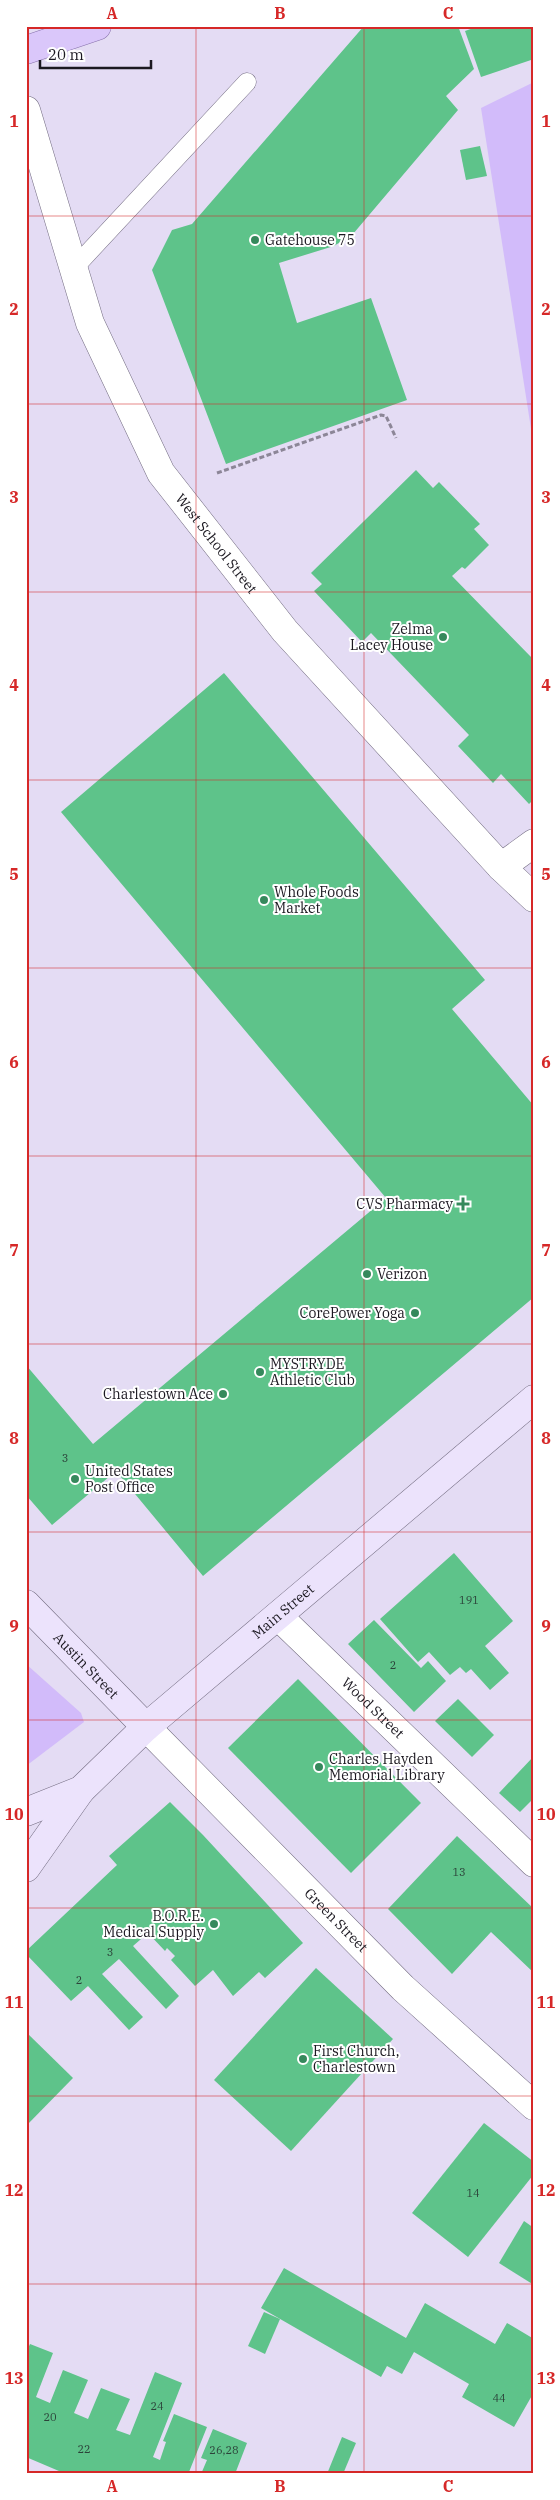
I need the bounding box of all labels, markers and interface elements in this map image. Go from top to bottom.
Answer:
text: A [106,3,118,23]
text: B [274,3,286,23]
text: C [443,3,453,23]
scale bar [40,38,151,70]
text: 20 m [48,45,84,64]
text: 1 [9,111,19,131]
text: 1 [541,111,551,131]
place label: Gatehouse 75 [265,231,355,249]
marker: Gatehouse 75 [249,234,261,246]
text: 2 [9,299,19,319]
text: 2 [541,299,551,319]
text: 3 [9,487,19,507]
text: 3 [541,487,551,507]
street label: West School Street [171,490,261,597]
place label: Zelma Lacey House [350,620,433,654]
marker: Zelma Lacey House [437,631,449,643]
text: 4 [9,675,19,695]
text: 4 [541,675,551,695]
text: 5 [9,864,19,884]
text: 5 [541,864,551,884]
place label: Whole Foods Market [274,883,359,917]
marker: Whole Foods Market [258,894,270,906]
text: 6 [9,1052,19,1072]
text: 6 [541,1052,551,1072]
place label: CVS Pharmacy [356,1195,454,1213]
marker: CVS Pharmacy [457,1198,469,1210]
text: 7 [9,1240,19,1260]
text: 7 [541,1240,551,1260]
place label: Verizon [377,1265,428,1283]
marker: Verizon [361,1268,373,1280]
place label: CorePower Yoga [299,1304,405,1322]
marker: CorePower Yoga [409,1307,421,1319]
place label: MYSTRYDE Athletic Club [270,1355,355,1389]
marker: MYSTRYDE Athletic Club [254,1366,266,1378]
place label: Charlestown Ace [103,1385,213,1403]
marker: Charlestown Ace [217,1388,229,1400]
text: 8 [9,1428,19,1448]
text: 8 [541,1428,551,1448]
house number: 3 [62,1451,68,1465]
place label: United States Post Office [85,1462,173,1496]
marker: United States Post Office [69,1473,81,1485]
street label: Main Street [248,1580,318,1643]
house number: 191 [459,1593,479,1607]
text: 9 [9,1616,19,1636]
text: 9 [541,1616,551,1636]
street label: Austin Street [50,1629,122,1703]
house number: 2 [390,1658,396,1672]
street label: Wood Street [338,1673,408,1742]
place label: Charles Hayden Memorial Library [329,1750,445,1784]
marker: Charles Hayden Memorial Library [313,1761,325,1773]
text: 10 [4,1804,24,1824]
text: 10 [536,1804,556,1824]
house number: 13 [452,1865,466,1879]
street label: Green Street [301,1884,372,1956]
place label: B.O.R.E. Medical Supply [103,1907,205,1941]
marker: B.O.R.E. Medical Supply [208,1918,220,1930]
house number: 3 [107,1945,113,1959]
house number: 2 [76,1973,82,1987]
text: 11 [4,1992,24,2012]
text: 11 [536,1992,556,2012]
place label: First Church, Charlestown [313,2042,400,2076]
marker: First Church, Charlestown [297,2053,309,2065]
text: 12 [4,2180,24,2200]
text: 12 [536,2180,556,2200]
house number: 14 [466,2186,480,2200]
text: 13 [4,2368,24,2388]
text: 13 [536,2368,556,2388]
house number: 44 [492,2391,506,2405]
house number: 24 [150,2399,164,2413]
house number: 20 [43,2410,57,2424]
house number: 22 [77,2442,91,2456]
house number: 26,28 [209,2443,239,2457]
text: A [106,2476,118,2496]
text: B [274,2476,286,2496]
text: C [443,2476,453,2496]

